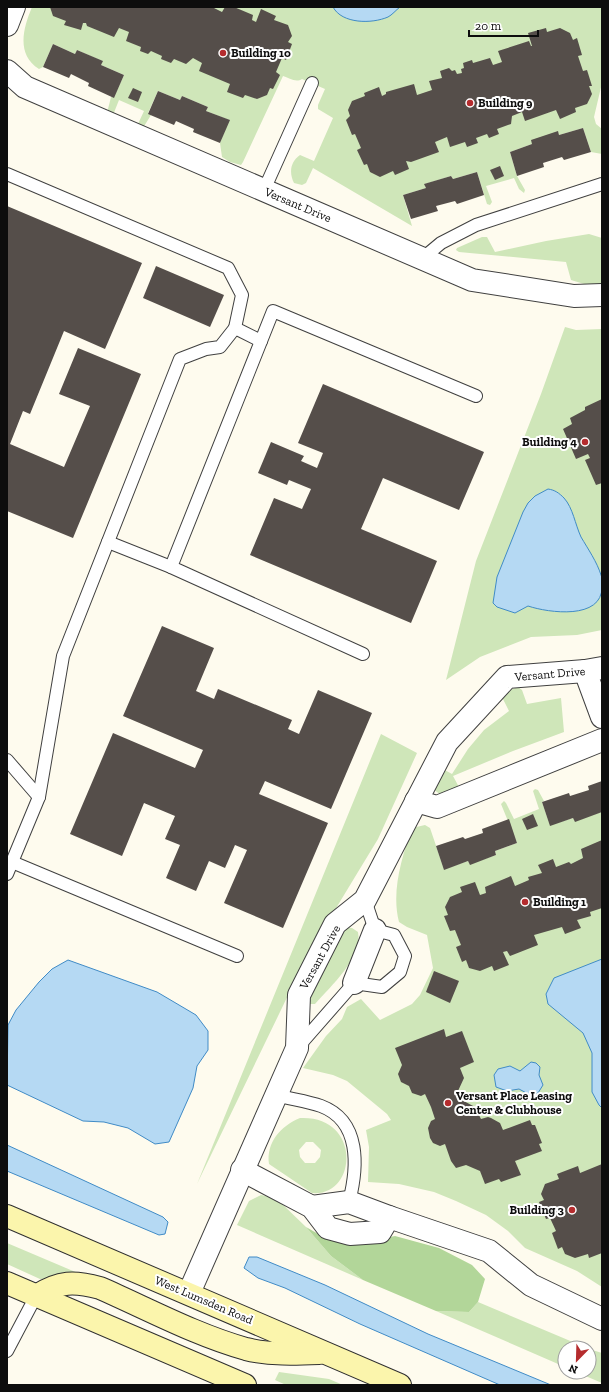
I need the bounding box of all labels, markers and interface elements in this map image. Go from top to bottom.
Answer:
scale bar [469,12,538,38]
text: 20 m [475,19,502,33]
place label: Building 10 [231,46,291,60]
marker: Building 10 [218,48,228,58]
place label: Building 9 [478,96,533,110]
marker: Building 9 [465,98,475,108]
street label: Versant Drive [262,184,334,225]
place label: Building 4 [522,435,577,449]
marker: Building 4 [580,437,590,447]
street label: Versant Drive [513,664,586,684]
place label: Building 1 [533,895,586,909]
marker: Building 1 [520,897,530,907]
street label: Versant Drive [296,922,344,992]
place label: Versant Place Leasing Center & Clubhouse [456,1089,572,1117]
marker: Versant Place Leasing Center & Clubhouse [443,1098,453,1108]
place label: Building 3 [510,1203,565,1217]
marker: Building 3 [567,1205,577,1215]
street label: West Lumsden Road [153,1273,256,1327]
north arrow [557,1340,597,1380]
text: N [566,1361,580,1376]

